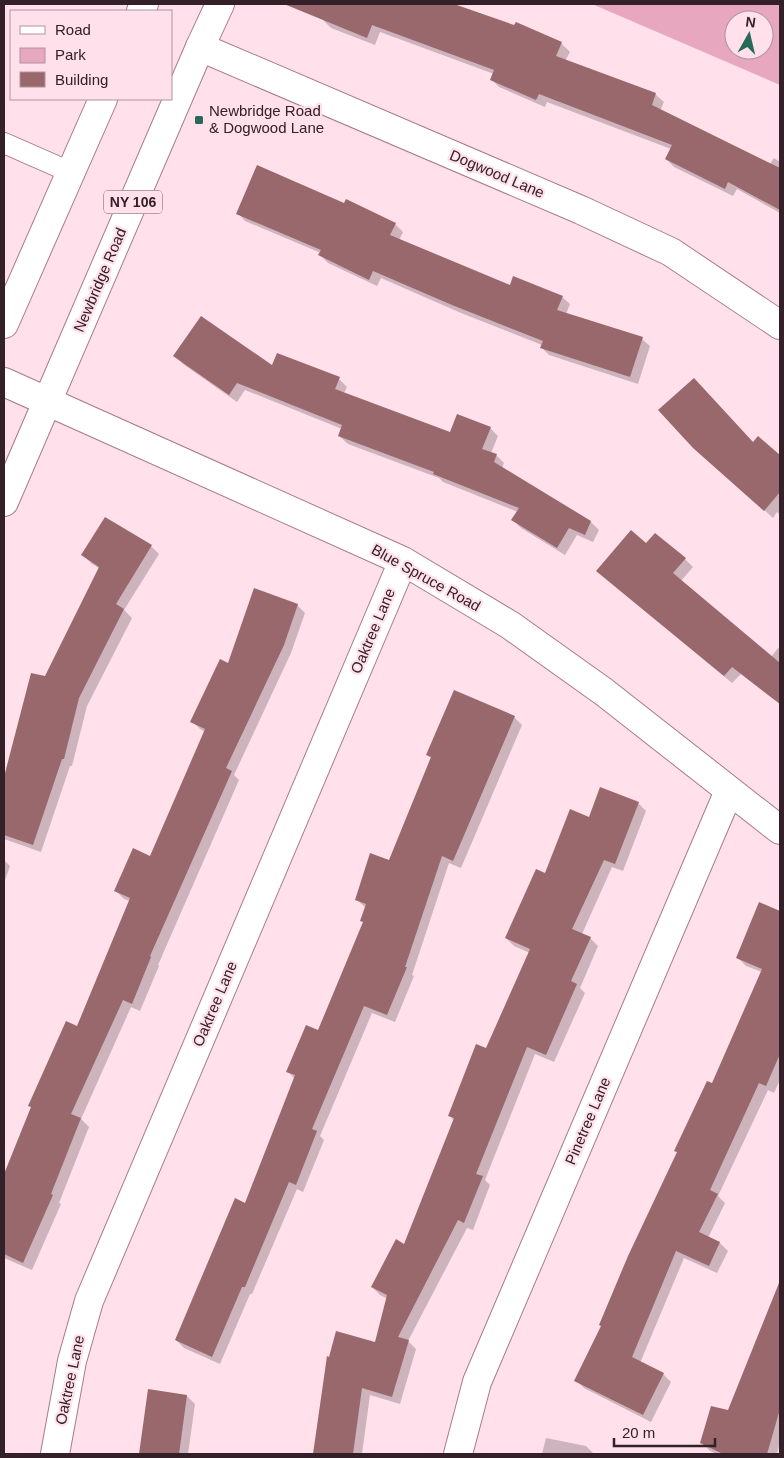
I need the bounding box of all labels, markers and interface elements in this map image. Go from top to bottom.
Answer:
legend [10,10,172,100]
north arrow [724,10,774,60]
text: N [745,13,757,31]
text: Road [55,21,91,38]
text: Park [55,46,86,63]
text: Building [55,71,108,88]
place label: Newbridge Road & Dogwood Lane [209,102,324,136]
marker: Newbridge Road & Dogwood Lane [193,114,205,126]
street label: Dogwood Lane [447,146,547,201]
road number: NY 106 [104,190,162,213]
street label: Newbridge Road [70,225,129,335]
street label: Blue Spruce Road [369,541,484,615]
street label: Oaktree Lane [347,586,398,676]
street label: Oaktree Lane [189,959,240,1049]
street label: Pinetree Lane [561,1074,614,1167]
street label: Oaktree Lane [52,1334,87,1426]
scale bar [614,1416,715,1448]
text: 20 m [622,1424,655,1441]

